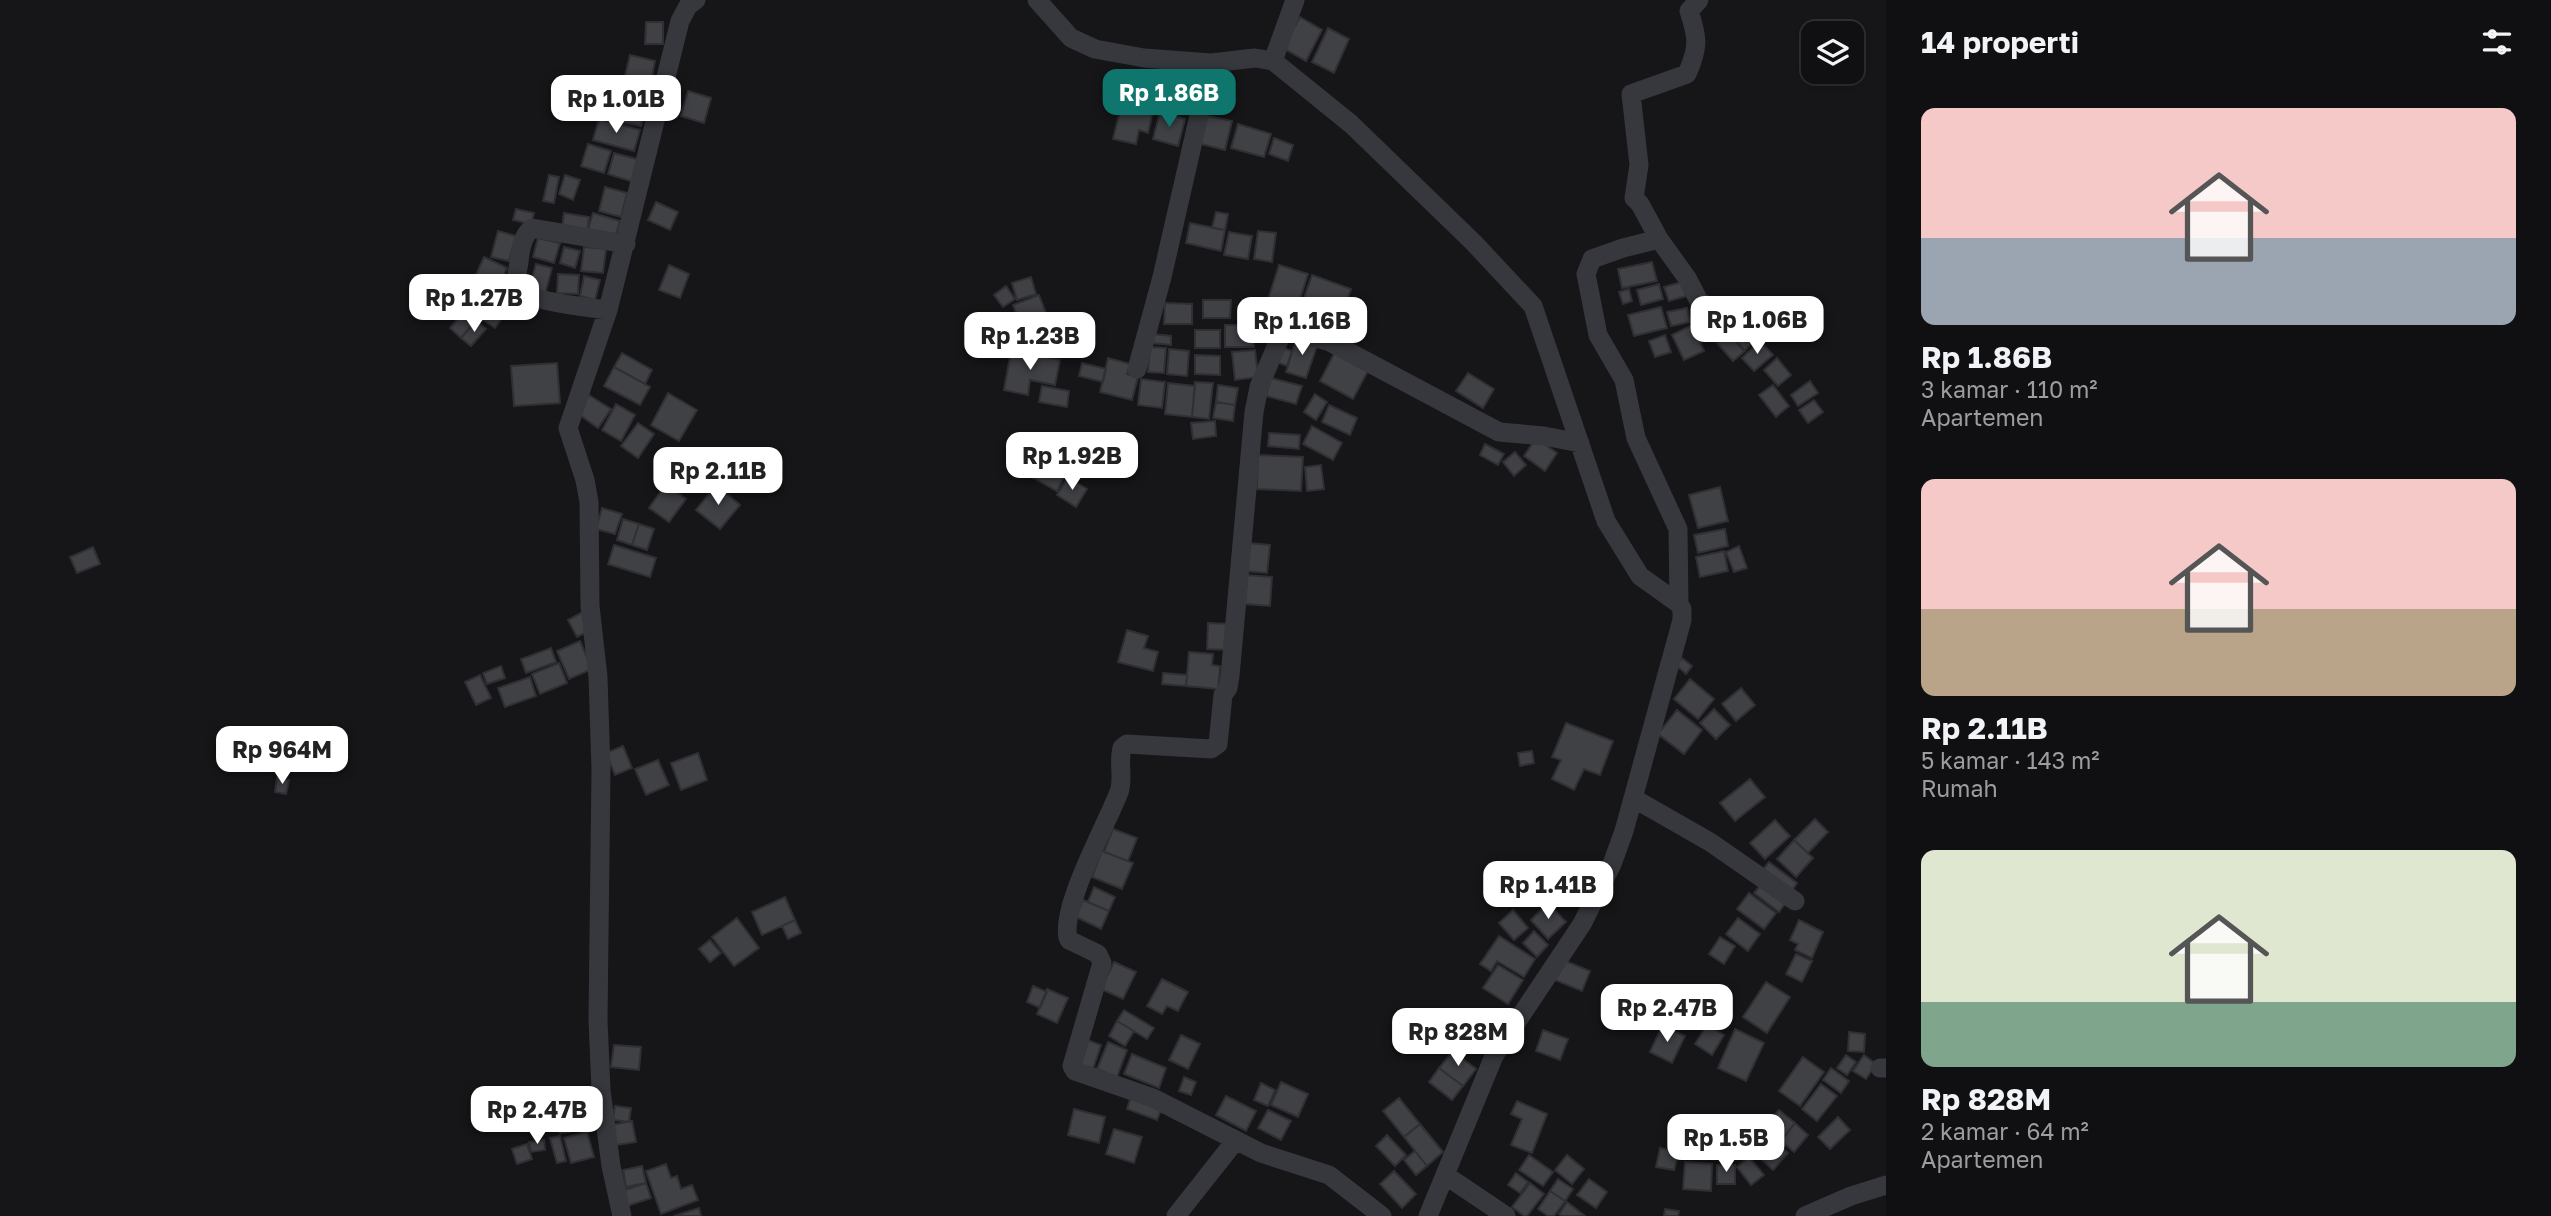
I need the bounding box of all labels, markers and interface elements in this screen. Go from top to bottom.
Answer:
map controls [1801,21,1864,84]
button: layers [1801,21,1864,84]
icon: filters [2478,23,2516,61]
text: 14 properti [1921,24,2079,60]
pin: Rp 1.86B [1097,69,1241,129]
pin: Rp 1.01B [544,76,688,135]
text: Rp 1.86B [1119,78,1219,106]
text: Rp 1.01B [567,84,665,112]
icon: home [2156,154,2282,280]
pin: Rp 1.27B [402,274,546,334]
text: Rp 1.27B [425,283,523,311]
pin: Rp 1.06B [1685,296,1829,356]
pin: Rp 1.16B [1230,298,1374,357]
text: Rp 1.06B [1707,305,1807,333]
text: Rp 1.16B [1253,306,1351,334]
pin: Rp 1.23B [958,312,1102,372]
text: Rp 1.23B [980,321,1080,349]
text: Rp 1.86B [1921,339,2052,375]
text: 3 kamar · 110 m² [1921,375,2098,403]
text: Apartemen [1921,403,2043,431]
pin: Rp 1.92B [1000,433,1144,492]
text: Rp 1.92B [1022,441,1122,469]
pin: Rp 2.11B [646,448,790,507]
text: Rp 2.11B [669,456,767,484]
icon: home [2156,525,2282,651]
text: Rp 2.11B [1921,710,2048,746]
pin: Rp 964M [217,726,347,786]
text: Rp 964M [232,735,332,763]
text: 5 kamar · 143 m² [1921,746,2100,774]
text: Rumah [1921,774,1998,802]
pin: Rp 1.41B [1476,862,1620,921]
text: Rp 1.41B [1499,870,1597,898]
icon: home [2156,896,2282,1022]
pin: Rp 2.47B [1595,984,1739,1044]
text: Rp 2.47B [1617,993,1717,1021]
pin: Rp 828M [1393,1009,1523,1068]
text: Rp 828M [1408,1017,1508,1045]
text: Rp 828M [1921,1081,2051,1117]
pin: Rp 2.47B [465,1086,609,1146]
text: Rp 2.47B [487,1095,587,1123]
pin: Rp 1.5B [1661,1114,1791,1174]
text: 2 kamar · 64 m² [1921,1117,2089,1145]
text: Rp 1.5B [1683,1123,1769,1151]
text: Apartemen [1921,1145,2043,1173]

